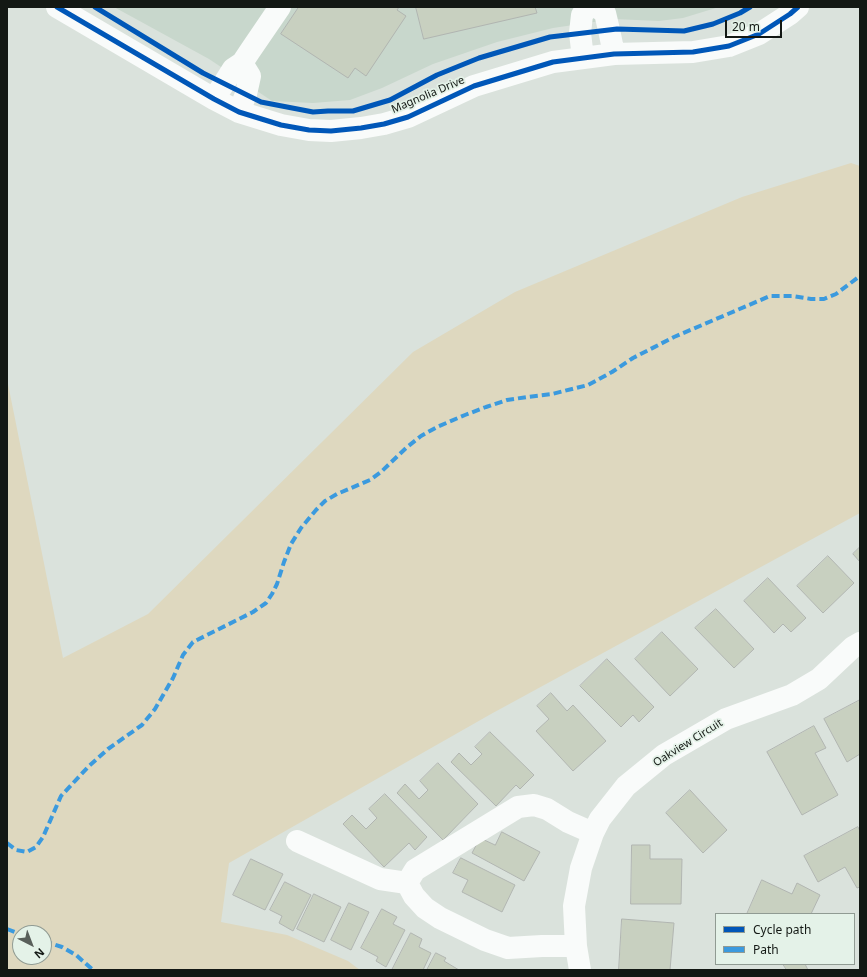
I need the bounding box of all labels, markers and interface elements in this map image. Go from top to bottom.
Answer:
scale bar [727,12,784,38]
text: 20 m [732,18,760,35]
street label: Magnolia Drive [389,74,467,116]
street label: Oakview Circuit [651,716,725,770]
legend [715,913,855,965]
text: Cycle path [753,921,811,938]
north arrow [12,925,52,965]
text: Path [753,941,779,958]
text: N [31,945,48,962]

